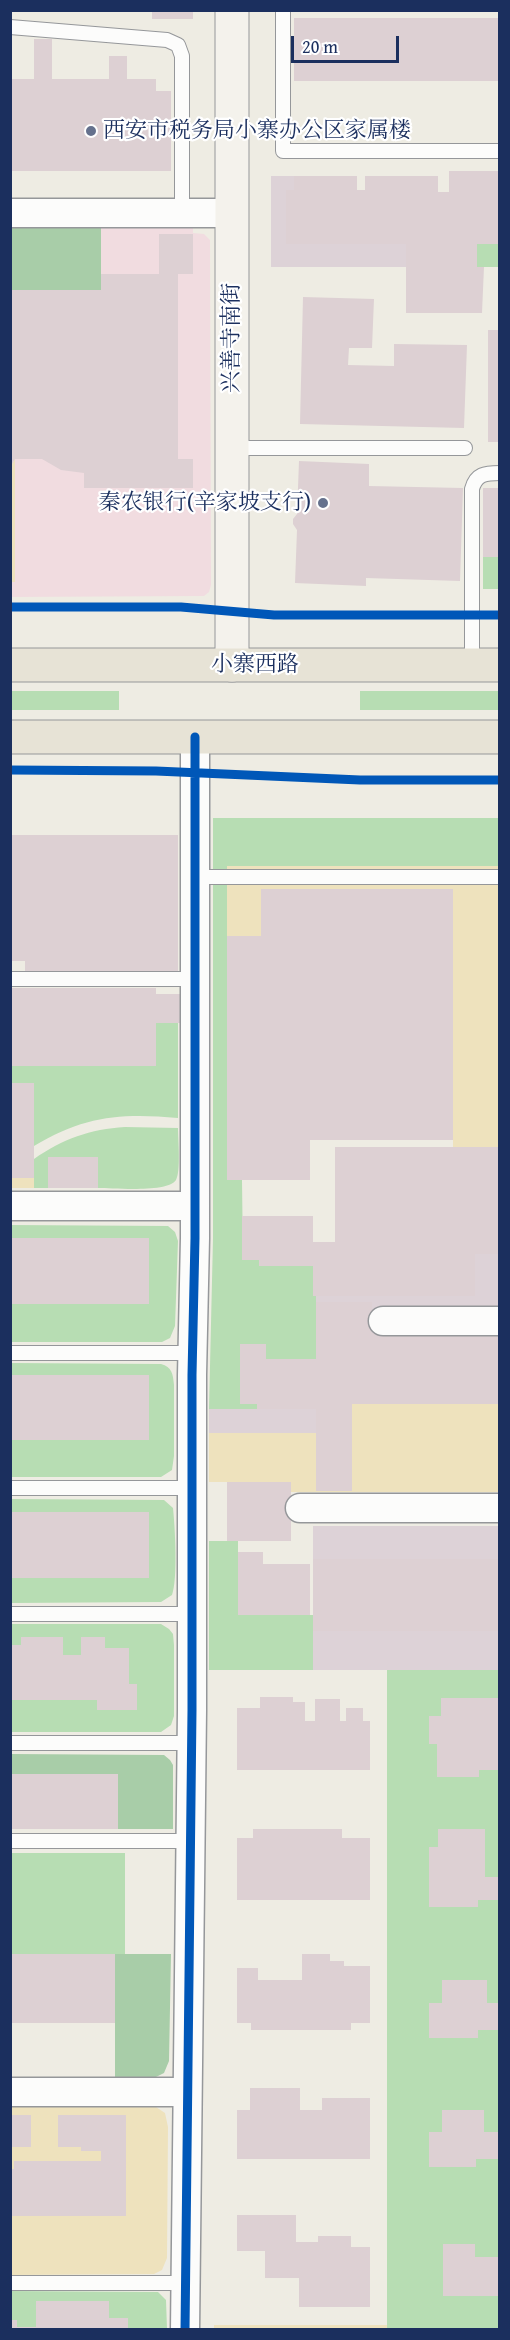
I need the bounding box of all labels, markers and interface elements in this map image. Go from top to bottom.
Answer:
scale bar [294,24,402,62]
text: 20 m [302,33,338,60]
place label: 西安市税务局小寨办公区家属楼 [103,118,411,144]
marker: 西安市税务局小寨办公区家属楼 [84,124,98,138]
street label: 兴善寺南街 [219,283,245,393]
place label: 秦农银行(辛家坡支行) [99,490,311,516]
marker: 秦农银行(辛家坡支行) [316,496,330,510]
street label: 小寨西路 [211,652,299,678]

